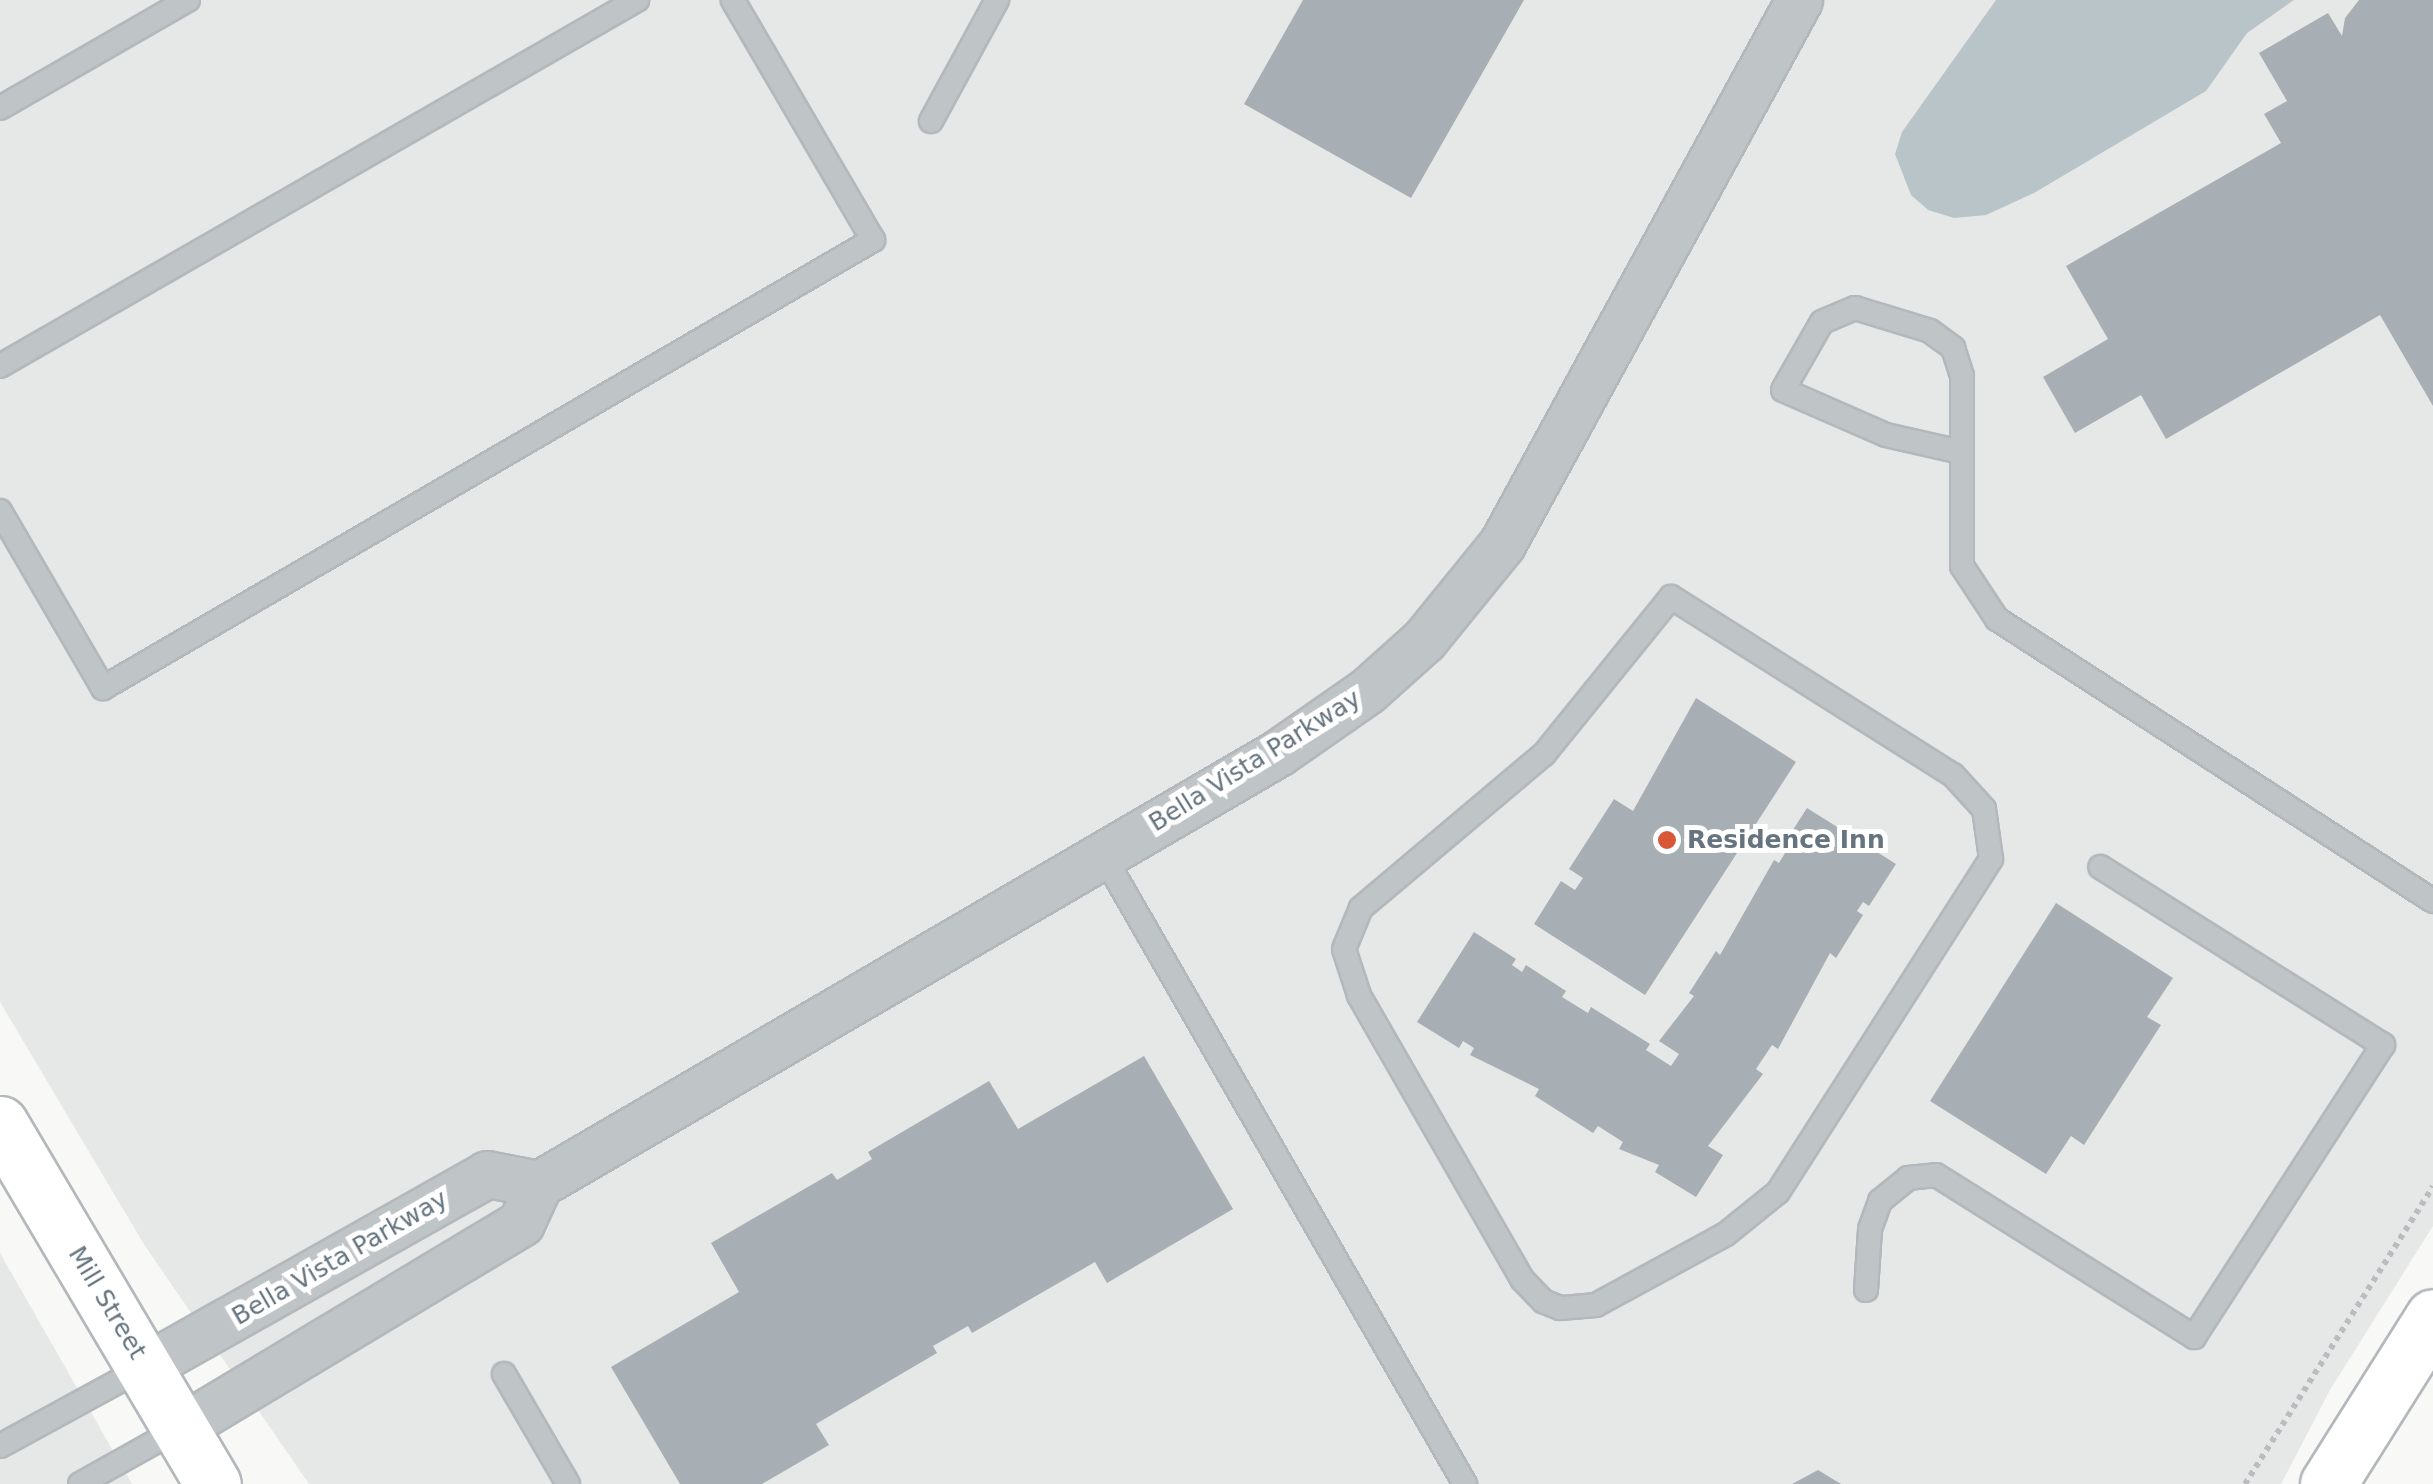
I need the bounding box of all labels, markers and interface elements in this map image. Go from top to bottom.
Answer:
street label: Bella Vista Parkway [1144,684,1366,838]
place label: Residence Inn [1687,825,1885,855]
marker: Residence Inn [1656,829,1678,851]
street label: Bella Vista Parkway [227,1184,453,1332]
street label: Mill Street [62,1241,152,1365]

